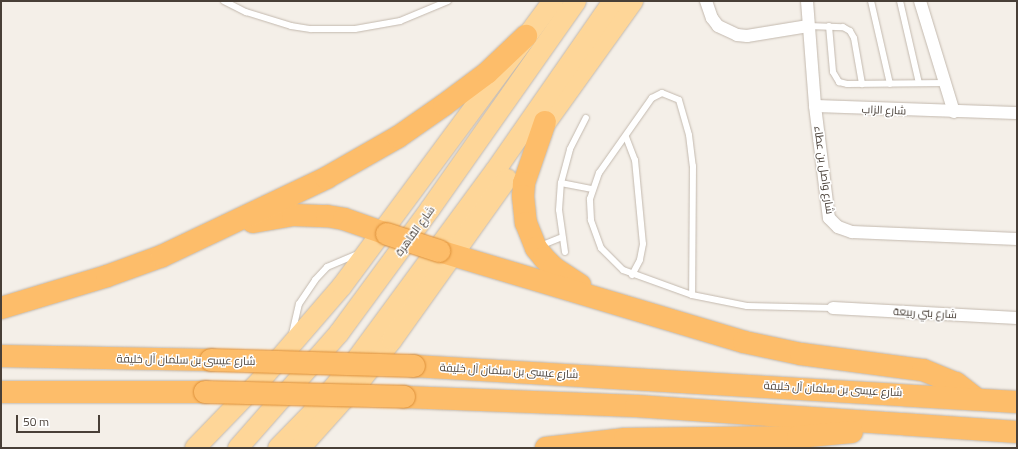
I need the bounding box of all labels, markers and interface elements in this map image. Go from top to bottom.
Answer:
street label: شارع الزاب [861,103,907,117]
street label: شارع واصل بن عطاء [811,125,837,215]
street label: شارع القاهرة [392,203,438,259]
street label: شارع بني ربيعة [893,305,957,321]
street label: شارع عيسى بن سلمان آل خليفة [117,352,255,368]
street label: شارع عيسى بن سلمان آل خليفة [439,361,579,381]
street label: شارع عيسى بن سلمان آل خليفة [763,379,903,399]
scale bar [18,407,102,433]
text: 50 m [23,412,49,431]

